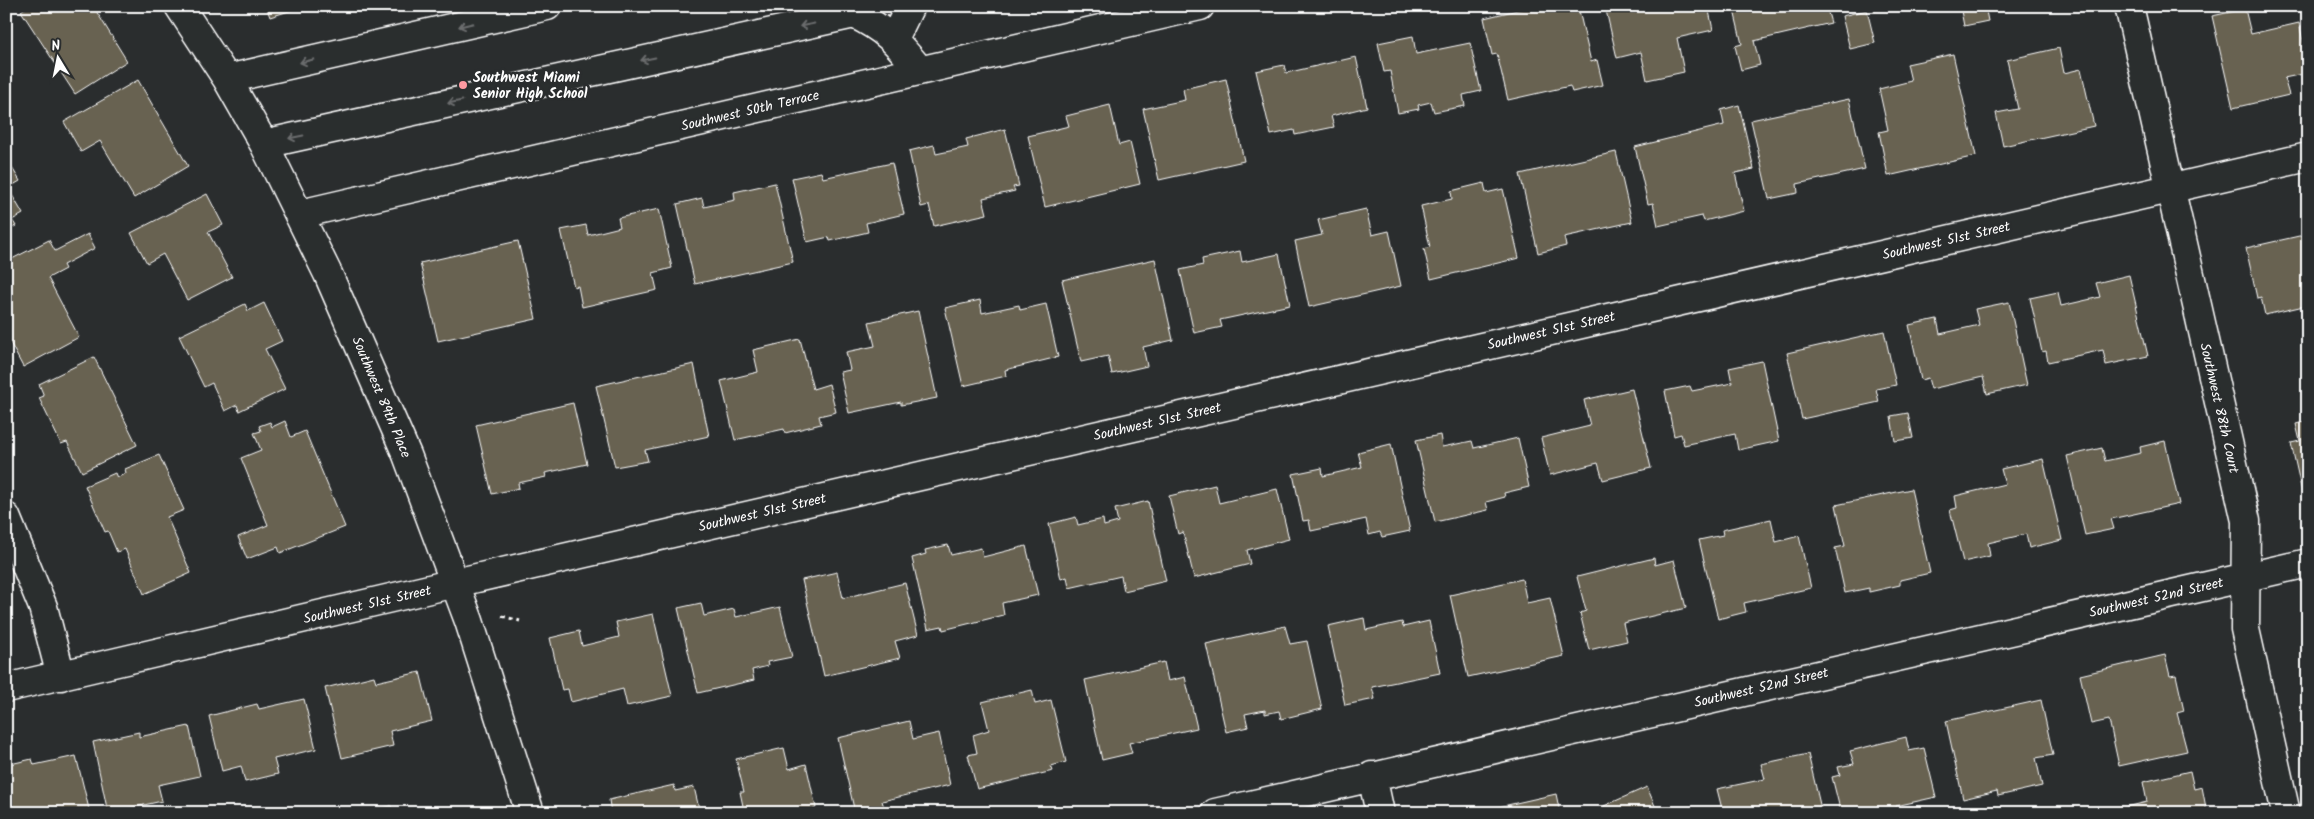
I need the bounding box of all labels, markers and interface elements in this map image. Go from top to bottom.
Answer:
one-way arrow [799,20,815,30]
one-way arrow [458,21,474,30]
north arrow [32,32,82,82]
text: N [50,35,62,58]
one-way arrow [640,55,656,65]
one-way arrow [299,56,315,66]
place label: Southwest Miami Senior High School [473,67,588,105]
marker: Southwest Miami Senior High School [457,79,469,91]
street label: Southwest 50th Terrace [679,84,822,138]
one-way arrow [447,98,463,107]
one-way arrow [289,133,305,142]
street label: Southwest 51st Street [1880,215,2013,266]
street label: Southwest 51st Street [1485,305,1618,356]
street label: Southwest 89th Place [346,333,417,462]
street label: Southwest 88th Court [2193,341,2245,476]
street label: Southwest 51st Street [1091,396,1224,447]
street label: Southwest 51st Street [696,487,829,538]
street label: Southwest 52nd Street [2087,572,2226,624]
street label: Southwest 51st Street [301,579,434,630]
street label: Southwest 52nd Street [1692,662,1831,714]

